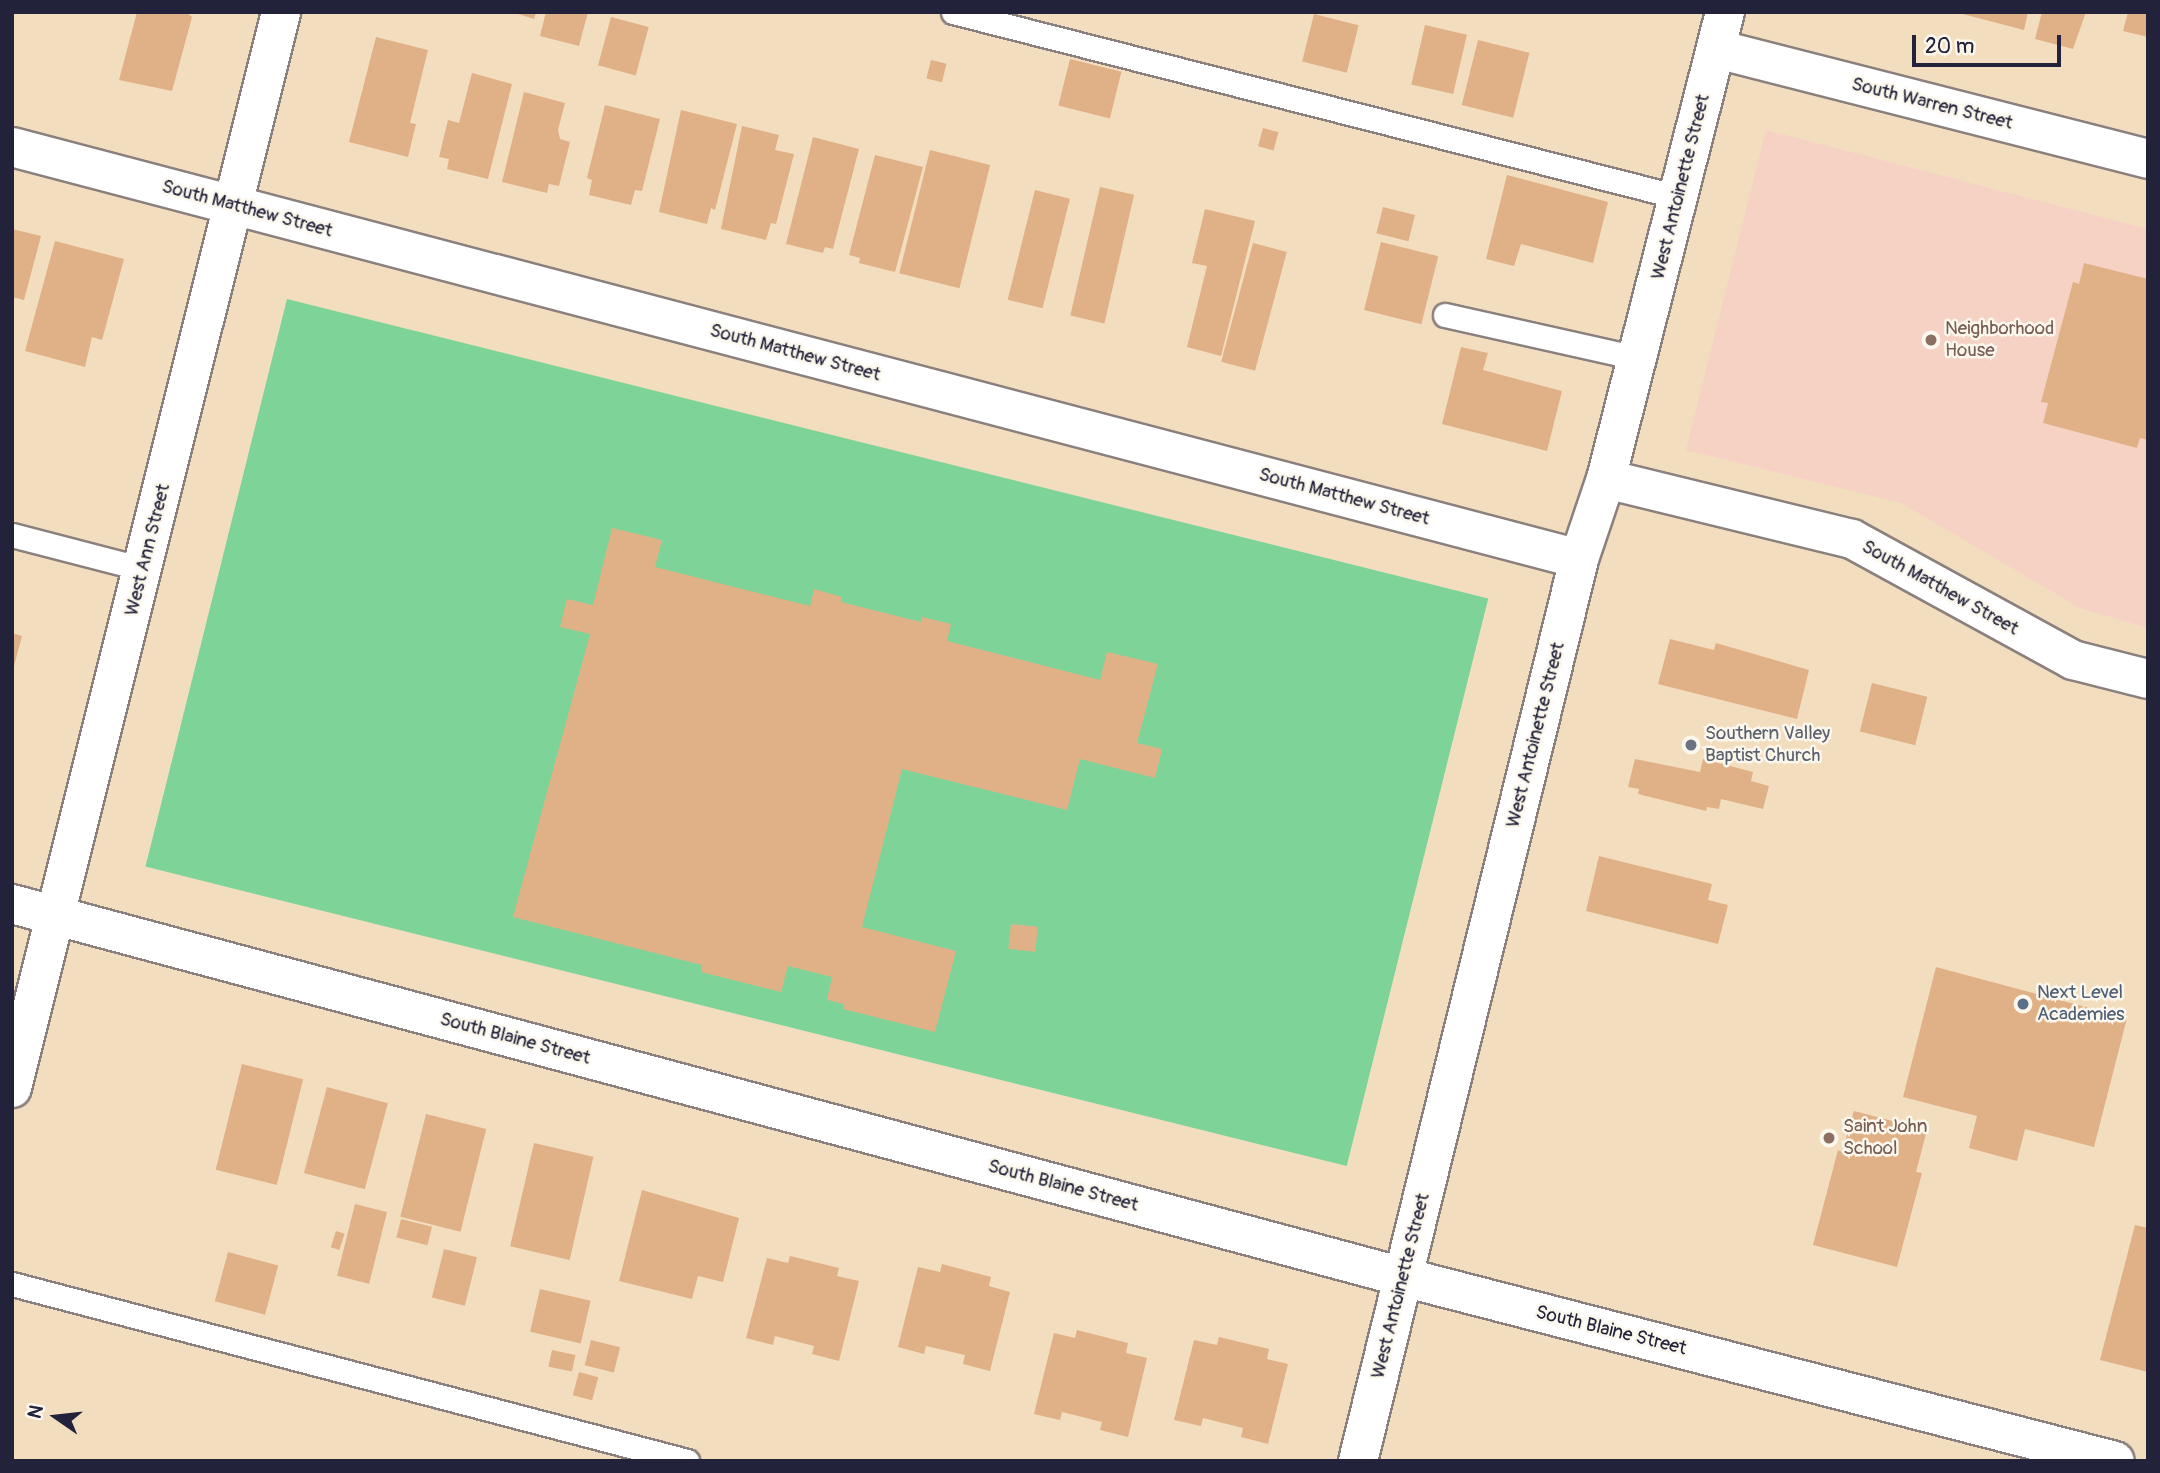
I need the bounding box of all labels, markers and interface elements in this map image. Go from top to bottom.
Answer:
scale bar [1915,21,2064,65]
text: 20 m [1925,33,1974,60]
street label: South Warren Street [1849,73,2015,135]
street label: West Antoinette Street [1647,92,1715,282]
street label: South Matthew Street [159,175,335,243]
place label: Neighborhood House [1945,318,2054,362]
street label: South Matthew Street [707,319,883,387]
marker: Neighborhood House [1923,332,1939,348]
street label: South Matthew Street [1256,463,1432,531]
street label: West Ann Street [121,482,175,618]
street label: South Matthew Street [1858,535,2022,641]
street label: West Antoinette Street [1502,640,1570,830]
place label: Southern Valley Baptist Church [1705,723,1830,767]
marker: Southern Valley Baptist Church [1683,737,1699,753]
place label: Next Level Academies [2037,982,2125,1026]
marker: Next Level Academies [2015,996,2031,1012]
street label: South Blaine Street [437,1008,593,1070]
place label: Saint John School [1843,1116,1927,1160]
marker: Saint John School [1821,1130,1837,1146]
street label: South Blaine Street [985,1155,1141,1217]
street label: West Antoinette Street [1367,1191,1435,1381]
street label: South Blaine Street [1533,1301,1689,1361]
north arrow [21,1382,91,1452]
text: N [22,1403,49,1421]

